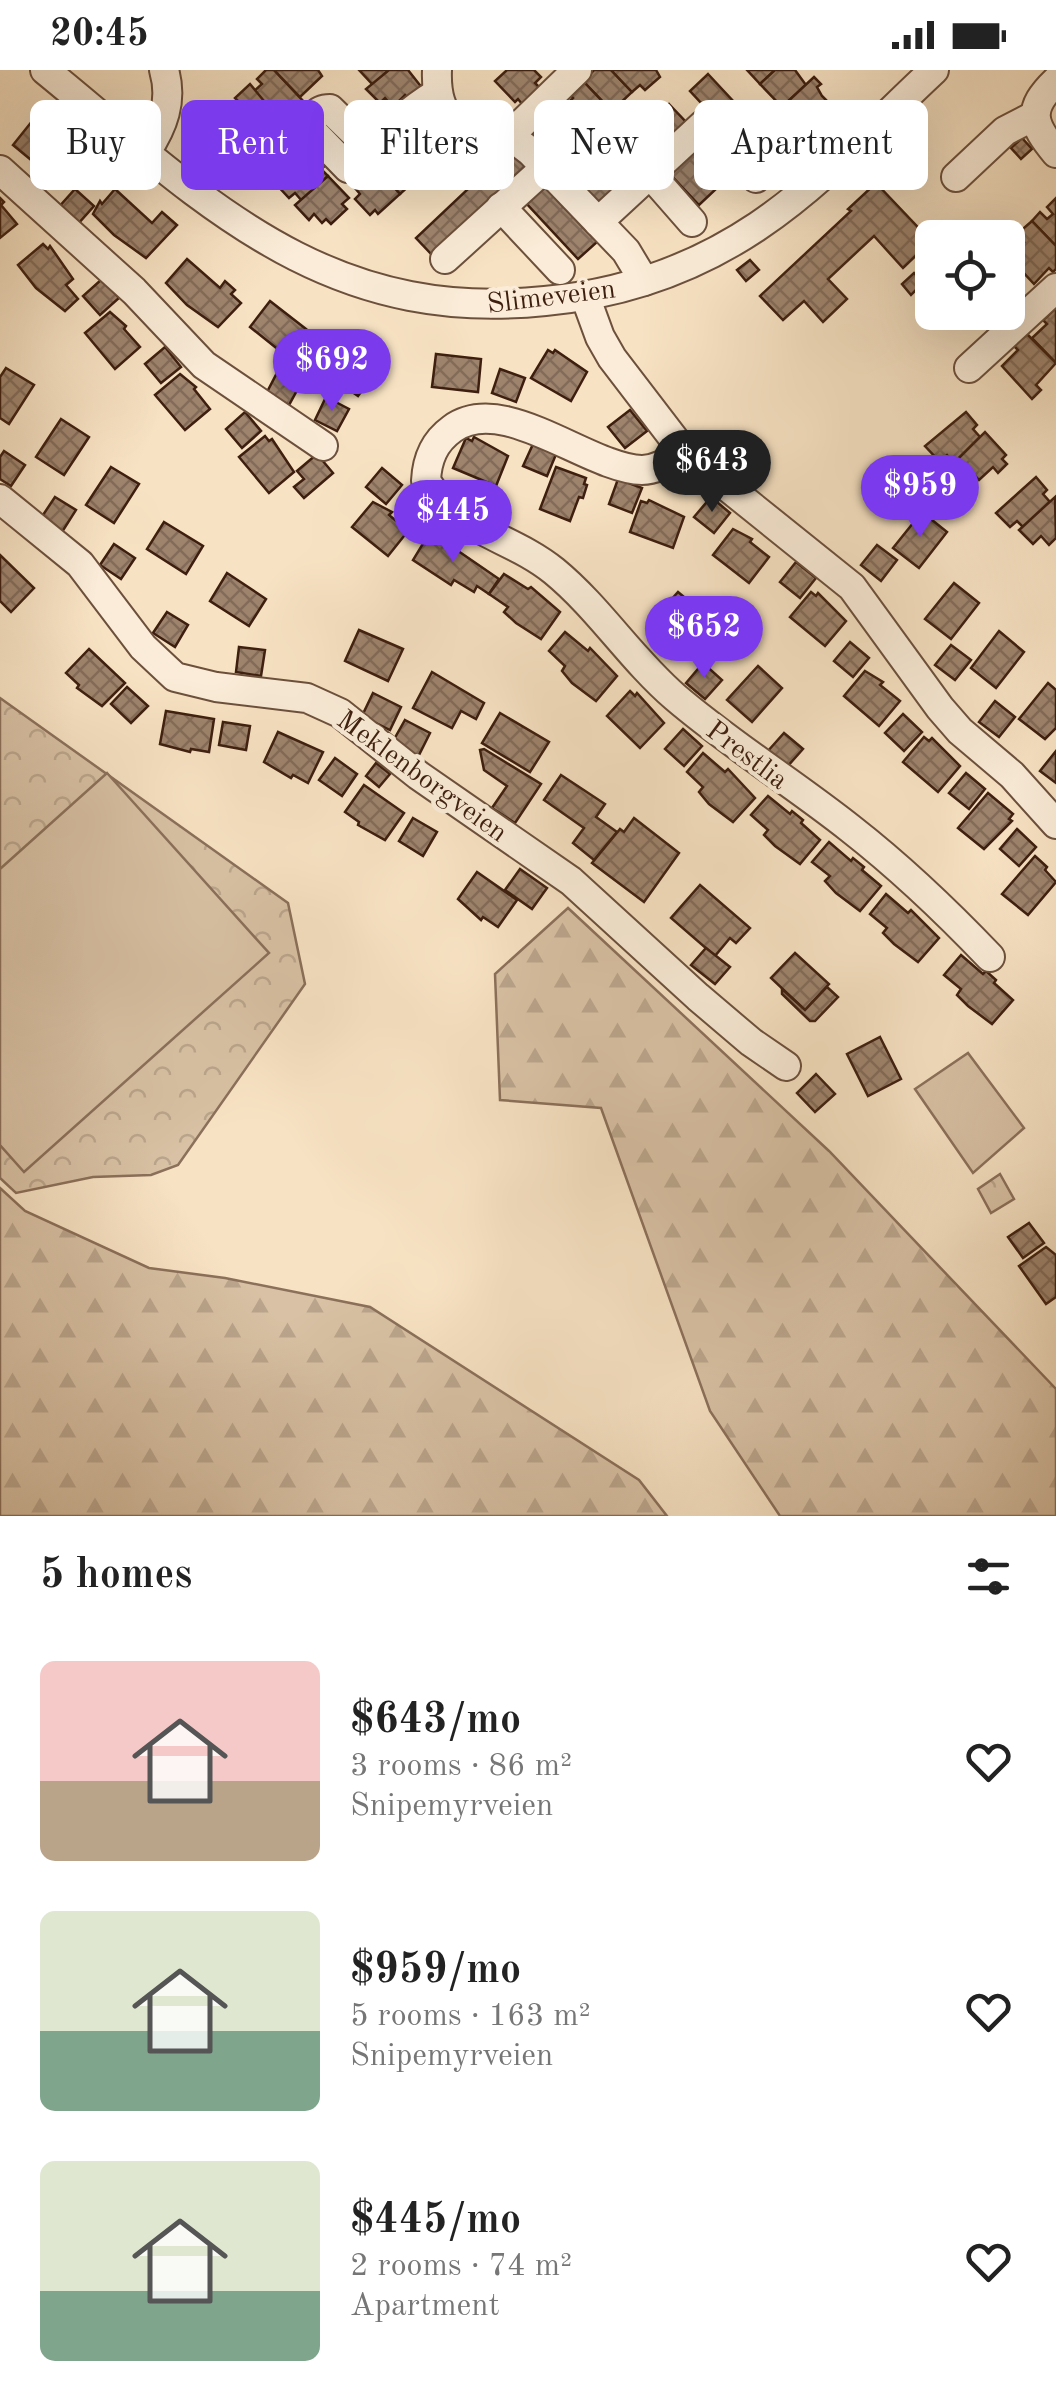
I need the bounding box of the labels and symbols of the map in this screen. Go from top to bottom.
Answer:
street label: Slimeveien [485,276,617,320]
pin: $692 [273,329,391,414]
pin: $643 [653,430,771,515]
pin: $959 [861,455,979,540]
pin: $445 [394,480,512,565]
pin: $652 [645,596,763,681]
street label: Meklenborgveien [331,706,512,848]
street label: Prestlia [700,717,792,796]

